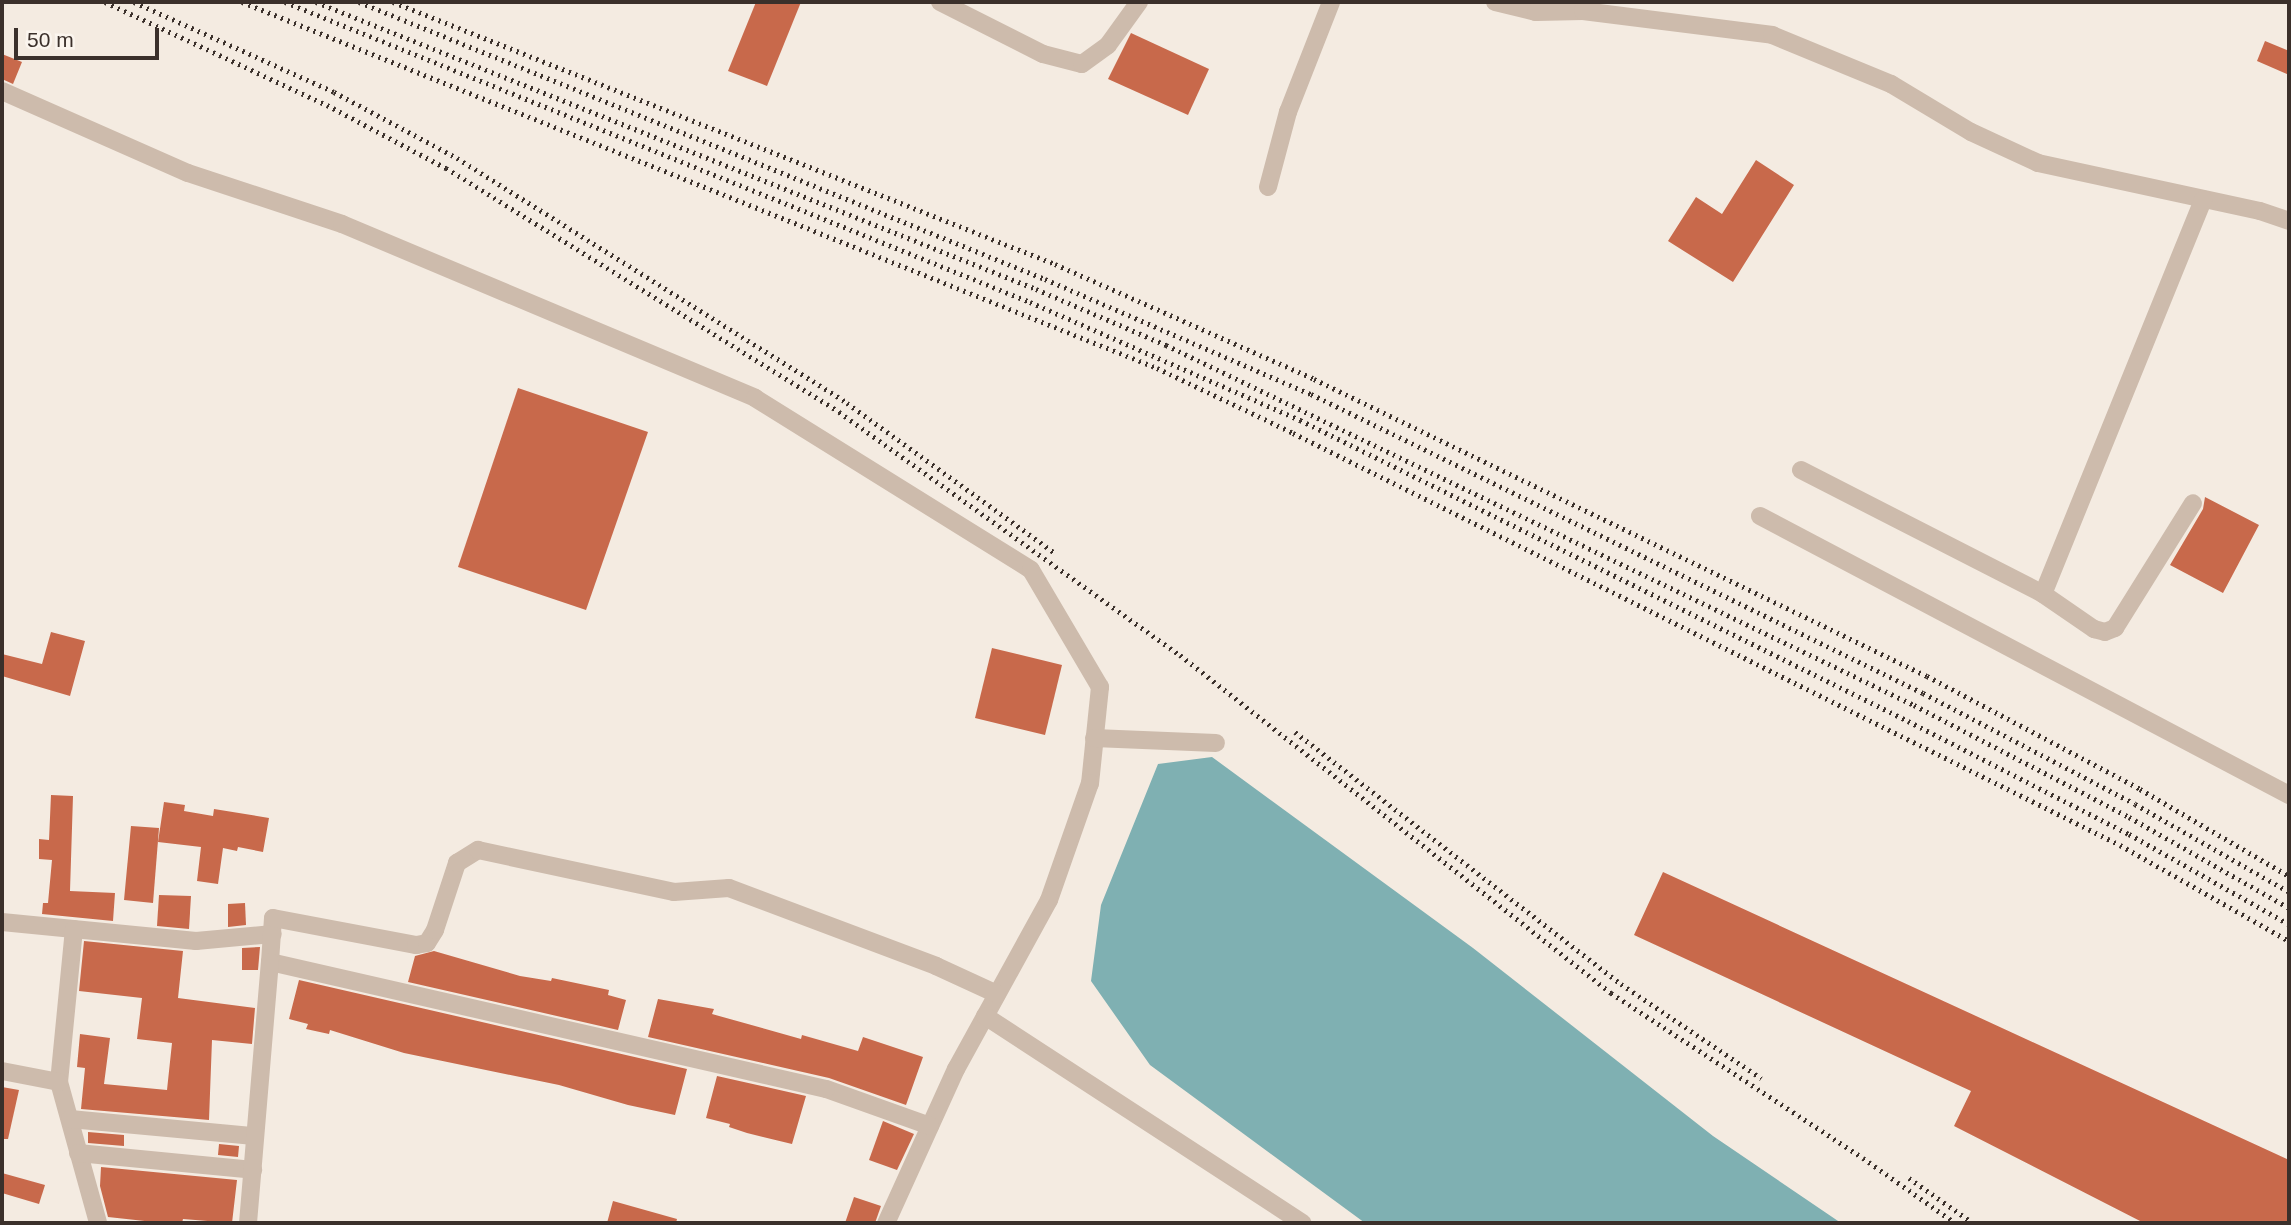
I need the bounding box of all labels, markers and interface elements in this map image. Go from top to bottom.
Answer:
scale bar [18,14,163,58]
text: 50 m [27,28,74,51]

